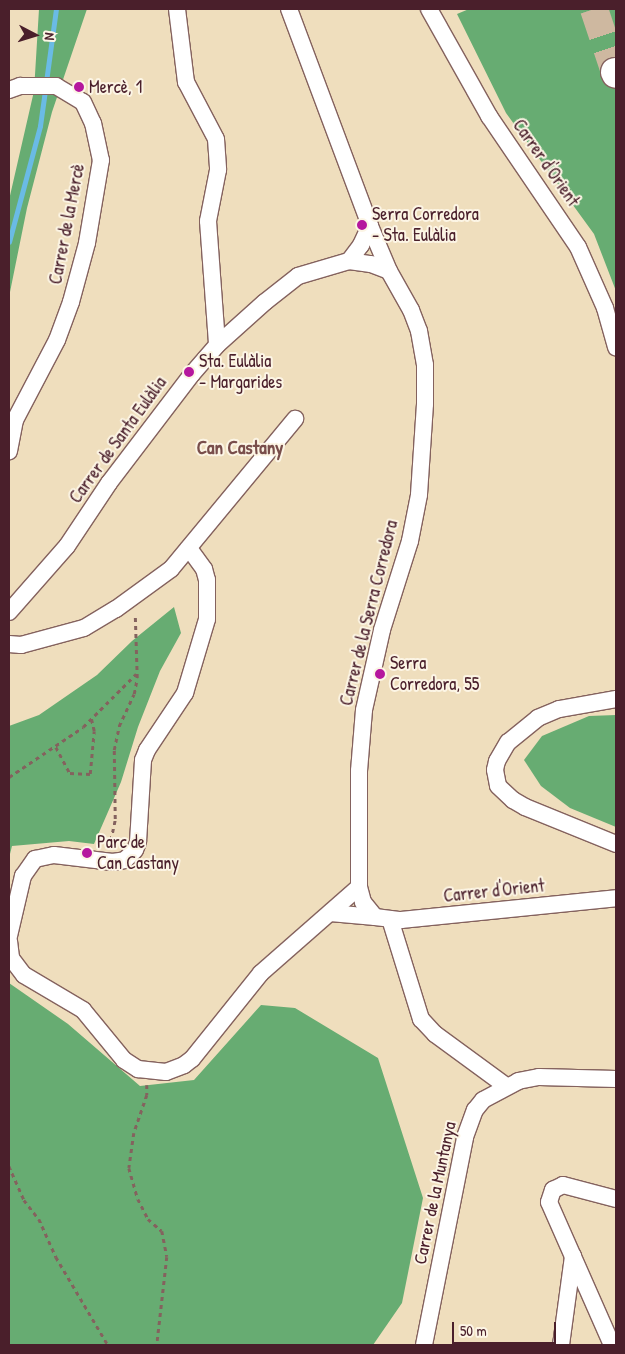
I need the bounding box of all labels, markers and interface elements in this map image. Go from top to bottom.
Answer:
north arrow [10,10,60,60]
text: N [41,32,60,41]
place label: Mercè, 1 [89,76,142,98]
marker: Mercè, 1 [73,81,85,93]
street label: Carrer d'Orient [508,115,584,211]
street label: Carrer de la Mercè [45,162,89,286]
place label: Serra Corredora - Sta. Eulàlia [372,204,479,246]
marker: Serra Corredora - Sta. Eulàlia [356,219,368,231]
place label: Sta. Eulàlia - Margarides [199,351,282,394]
marker: Sta. Eulàlia - Margarides [183,366,195,378]
street label: Carrer de Santa Eulàlia [65,373,171,507]
district label: Can Castany [197,437,283,459]
street label: Carrer de la Serra Corredora [336,518,402,708]
place label: Serra Corredora, 55 [390,653,479,696]
marker: Serra Corredora, 55 [374,668,386,680]
place label: Parc de Can Castany [97,832,179,874]
marker: Parc de Can Castany [81,847,93,859]
street label: Carrer d'Orient [442,875,546,907]
street label: Carrer de la Muntanya [409,1120,461,1266]
scale bar [455,1312,559,1344]
text: 50 m [460,1320,487,1341]

